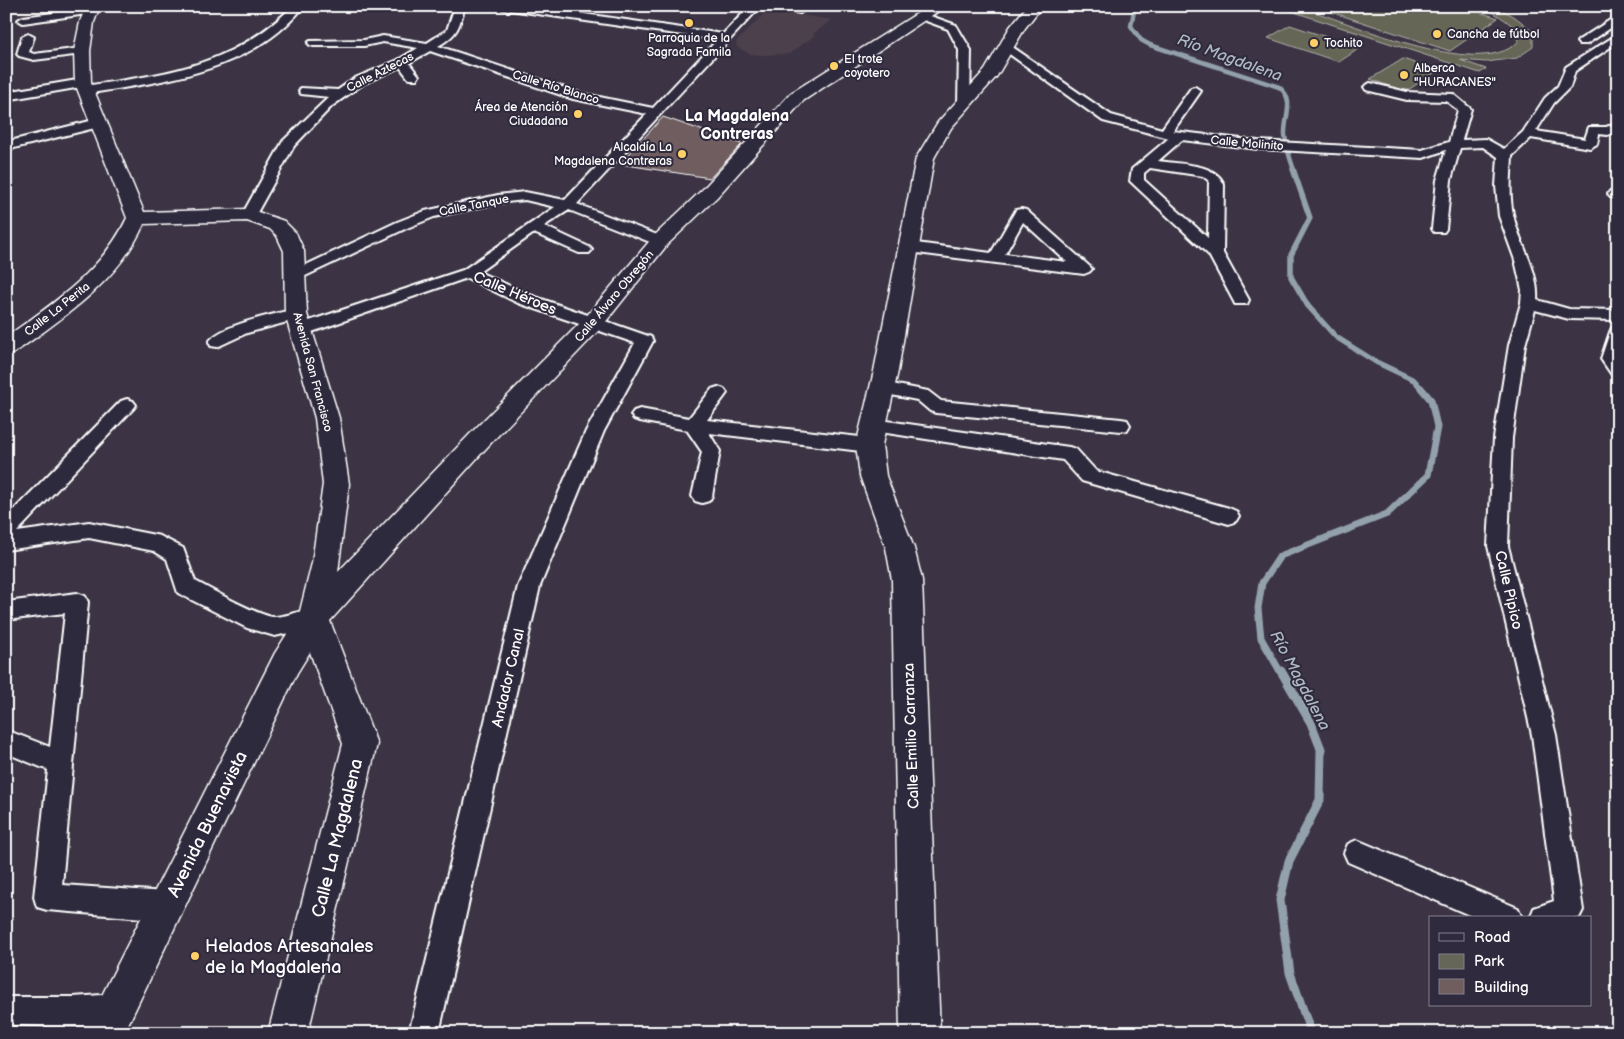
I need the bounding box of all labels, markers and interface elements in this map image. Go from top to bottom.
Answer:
marker: Parroquia de la Sagrada Famila [683,17,695,29]
place label: Cancha de fútbol [1447,27,1539,42]
marker: Cancha de fútbol [1431,28,1443,40]
place label: Parroquia de la Sagrada Famila [647,31,731,60]
water label: Río Magdalena [1175,31,1284,86]
place label: Tochito [1324,36,1363,51]
marker: Tochito [1308,37,1320,49]
street label: Calle Aztecas [344,49,416,96]
place label: El trote coyotero [844,52,890,81]
marker: El trote coyotero [828,60,840,72]
place label: Alberca "HURACANES" [1414,61,1496,90]
street label: Calle Río Blanco [511,67,601,108]
marker: Alberca "HURACANES" [1398,69,1410,81]
place label: Área de Atención Ciudadana [475,98,568,129]
district label: La Magdalena Contreras [685,107,789,144]
marker: Área de Atención Ciudadana [572,108,584,120]
street label: Calle Molinito [1210,133,1284,154]
place label: Alcaldía La Magdalena Contreras [554,140,672,169]
marker: Alcaldía La Magdalena Contreras [676,148,688,160]
street label: Calle Tanque [438,191,510,220]
street label: Calle Álvaro Obregón [570,246,657,345]
street label: Calle Héroes [470,267,560,320]
street label: Calle La Perita [22,279,93,340]
street label: Avenida San Francisco [289,311,336,434]
street label: Calle Pipico [1490,549,1527,631]
street label: Andador Canal [488,627,529,729]
water label: Río Magdalena [1265,628,1334,734]
street label: Calle Emilio Carranza [899,663,924,809]
street label: Avenida Buenavista [163,748,252,901]
street label: Calle La Magdalena [308,757,367,920]
legend [1429,916,1592,1006]
text: Road [1474,928,1510,947]
place label: Helados Artesanales de la Magdalena [205,936,374,978]
marker: Helados Artesanales de la Magdalena [189,950,201,962]
text: Park [1474,952,1505,971]
text: Building [1474,978,1529,997]

